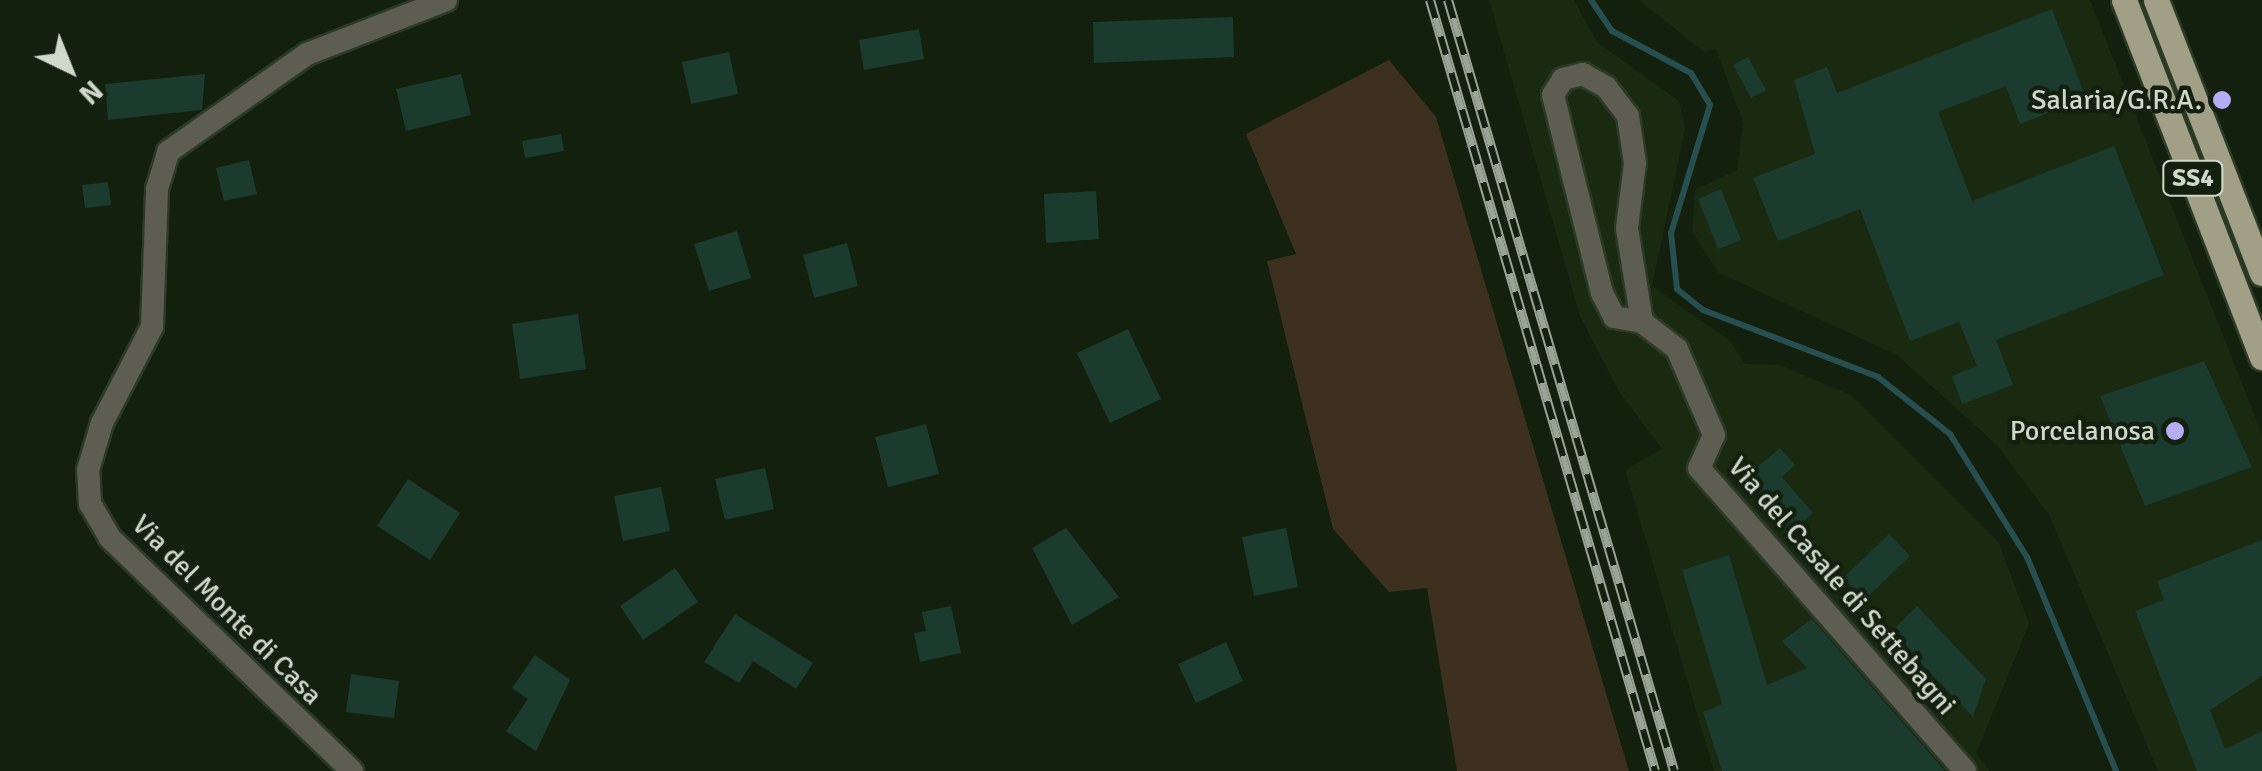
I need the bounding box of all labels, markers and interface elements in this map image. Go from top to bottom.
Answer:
north arrow [20,20,120,120]
text: N [72,73,109,111]
place label: Salaria/G.R.A. [2031,83,2202,117]
marker: Salaria/G.R.A. [2211,89,2233,111]
road number: SS4 [2160,158,2226,198]
place label: Porcelanosa [2010,414,2155,448]
marker: Porcelanosa [2164,420,2186,442]
street label: Via del Casale di Settebagni [1721,450,1963,722]
street label: Via del Monte di Casa [125,508,329,712]

